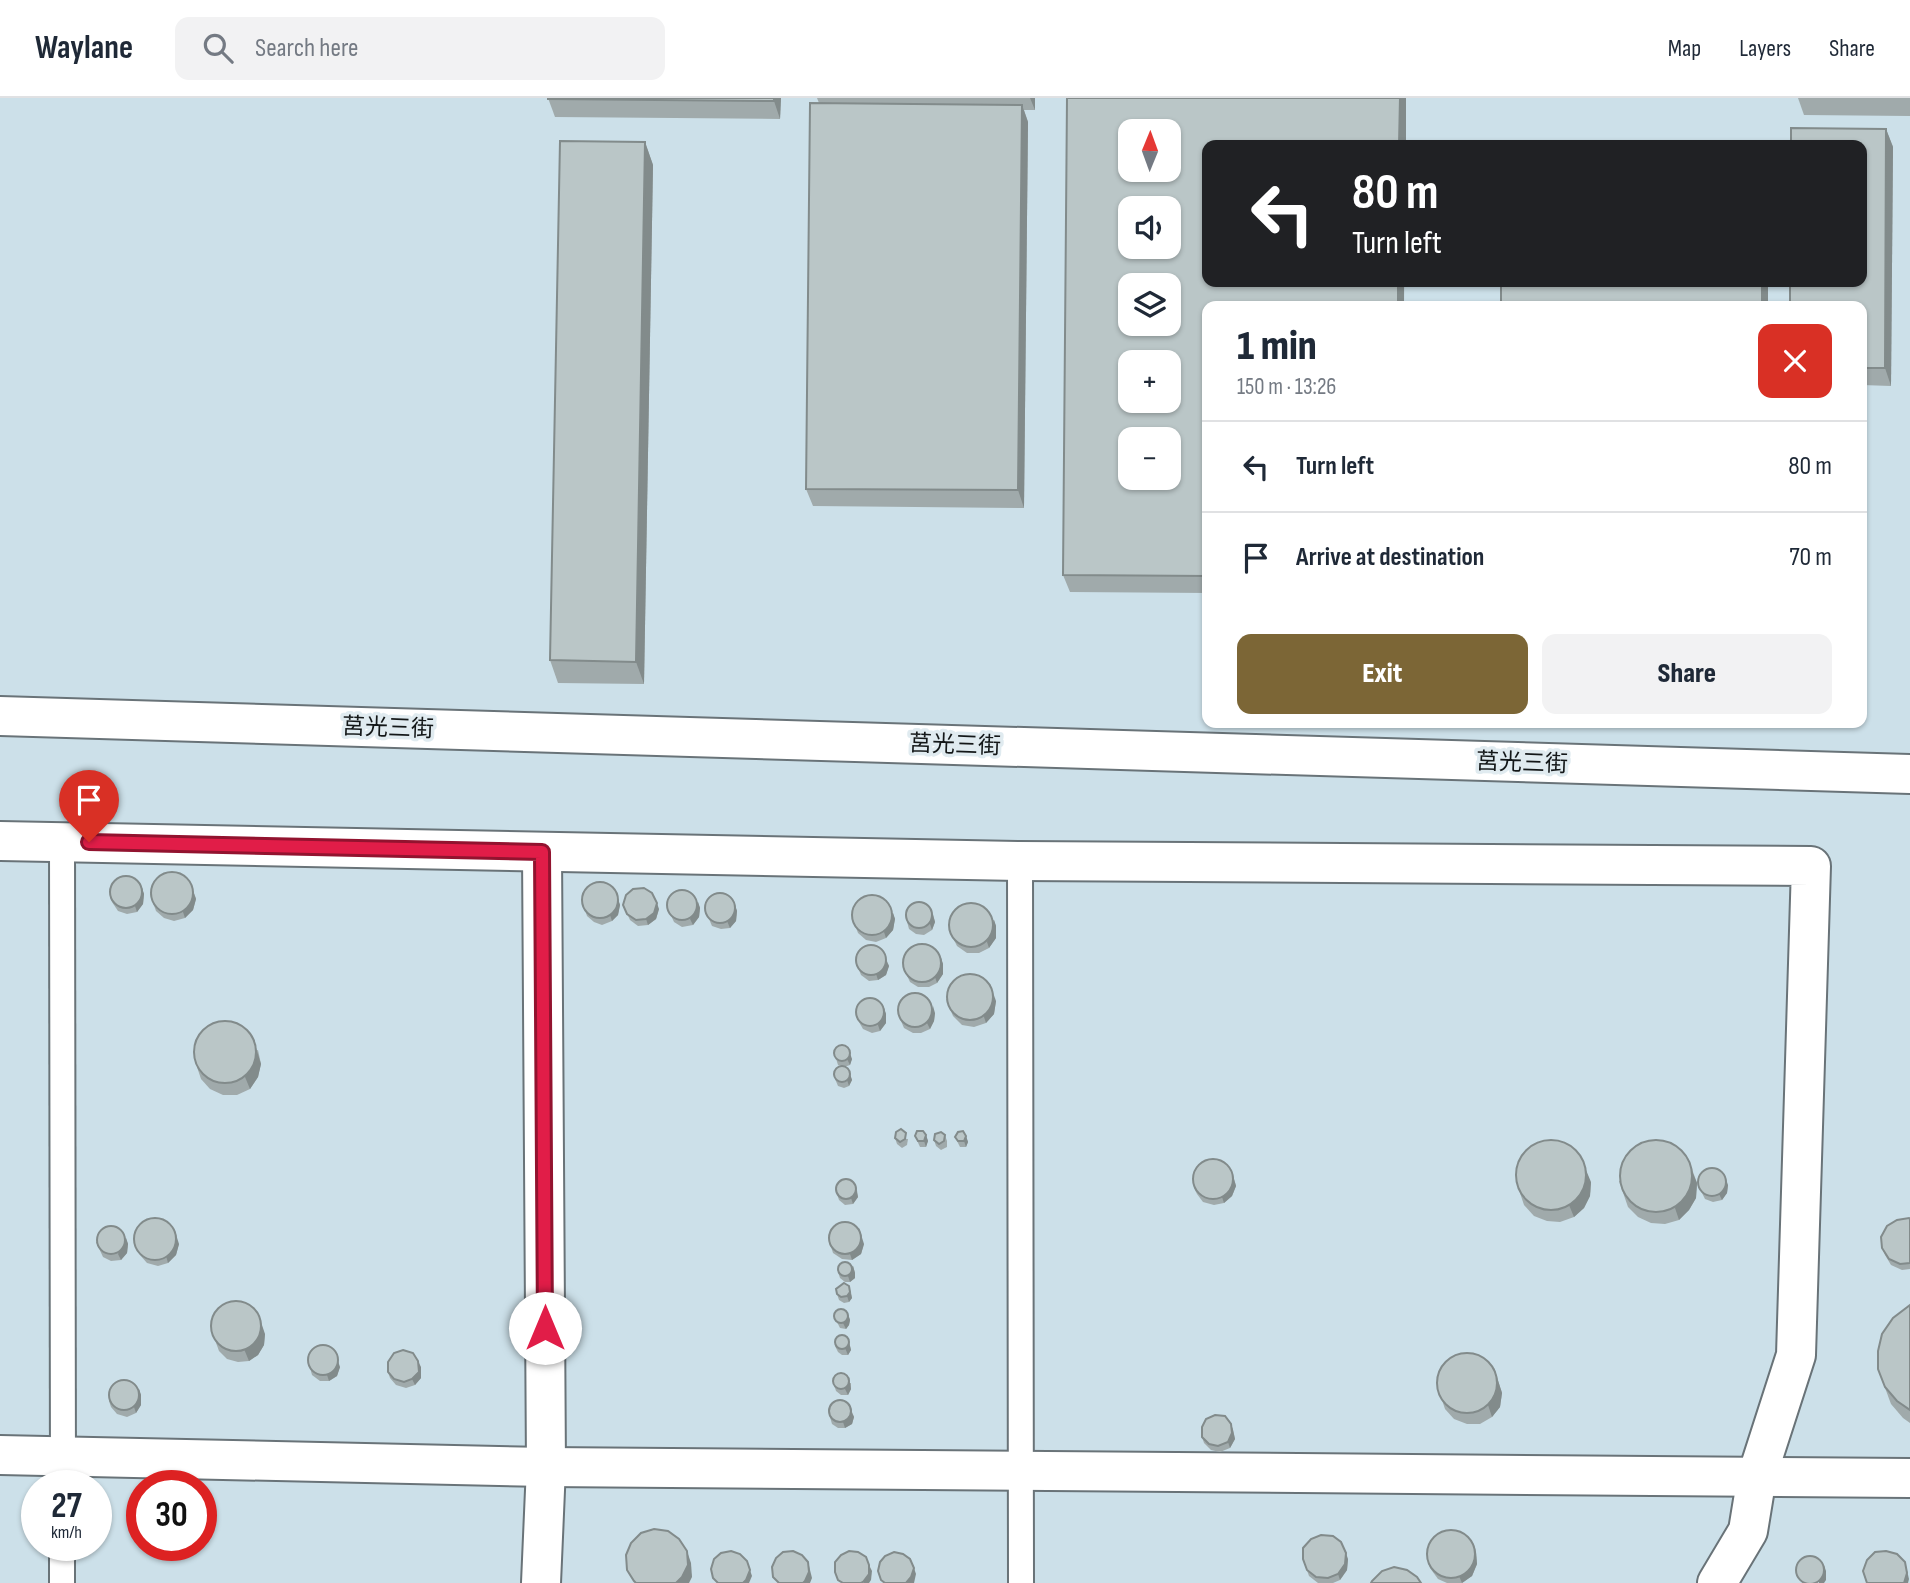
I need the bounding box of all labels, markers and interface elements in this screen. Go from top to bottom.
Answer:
search box [175,17,665,80]
text: Waylane [35,28,133,68]
icon: search [199,29,237,67]
text: Search here [255,33,358,64]
text: Map [1668,34,1701,63]
text: Layers [1739,34,1791,63]
text: Share [1829,34,1875,63]
north arrow [1118,119,1181,182]
map controls [1118,119,1181,490]
text: 80 m [1352,164,1439,223]
icon: left [1237,168,1328,259]
button: sound [1118,196,1181,259]
text: Turn left [1352,224,1442,263]
button: layers [1118,273,1181,336]
text: 1 min [1237,321,1317,372]
button: close [1758,324,1832,398]
button: + [1118,350,1181,413]
text: 150 m · 13:26 [1237,373,1336,401]
button: − [1118,427,1181,490]
icon: left [1237,448,1275,486]
text: Turn left [1296,451,1374,482]
text: 80 m [1788,451,1832,482]
icon: arrive [1237,539,1275,577]
text: Arrive at destination [1296,542,1484,573]
text: 70 m [1789,542,1832,573]
button: Exit [1237,634,1528,714]
button: Share [1542,634,1832,714]
street label: 莒光三街 [342,712,434,744]
street label: 莒光三街 [909,729,1001,761]
street label: 莒光三街 [1476,747,1568,779]
pin [59,770,119,842]
icon: arrive [70,781,108,819]
position arrow [508,1291,582,1365]
speed limit sign: 30 [126,1470,217,1561]
text: 27 [51,1485,82,1528]
text: km/h [51,1522,82,1543]

